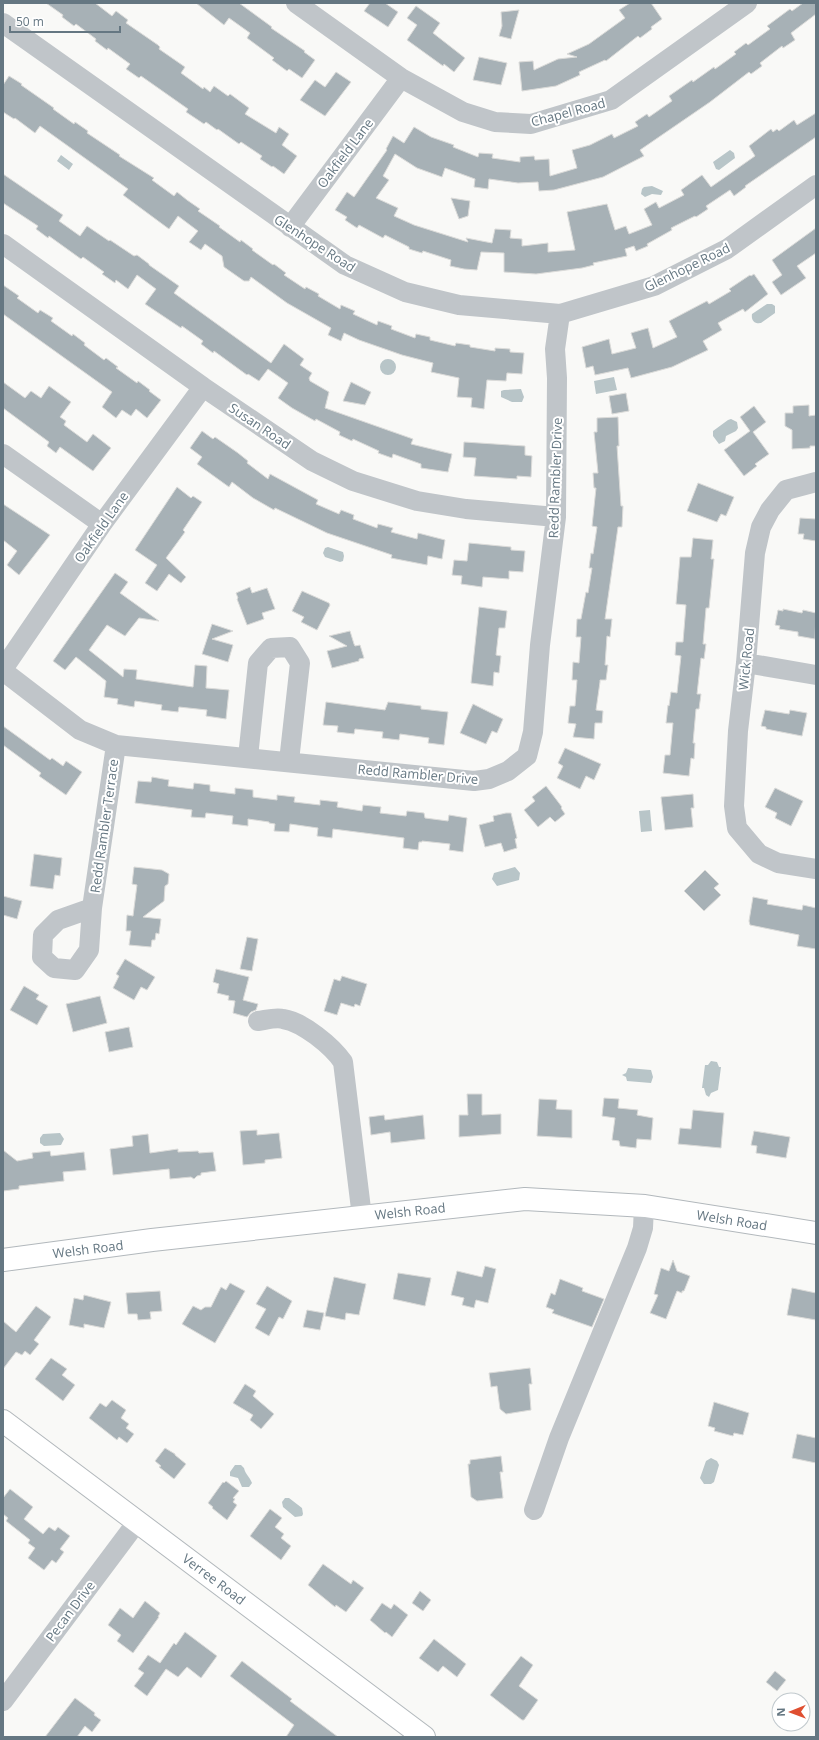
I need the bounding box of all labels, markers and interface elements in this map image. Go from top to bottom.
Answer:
scale bar [10,8,120,34]
text: 50 m [16,13,44,30]
street label: Chapel Road [529,93,607,131]
street label: Oakfield Lane [313,114,377,192]
street label: Glenhope Road [271,210,359,276]
street label: Glenhope Road [641,238,733,296]
street label: Susan Road [226,399,294,453]
street label: Redd Rambler Drive [544,417,566,539]
street label: Oakfield Lane [70,488,132,566]
street label: Wick Road [734,627,758,691]
street label: Redd Rambler Terrace [86,758,122,894]
street label: Redd Rambler Drive [357,760,479,788]
street label: Welsh Road [374,1198,446,1224]
street label: Welsh Road [695,1206,769,1234]
street label: Welsh Road [52,1236,124,1262]
street label: Verree Road [179,1549,249,1609]
street label: Pecan Drive [41,1577,99,1645]
north arrow [771,1692,811,1732]
text: N [773,1708,788,1717]

